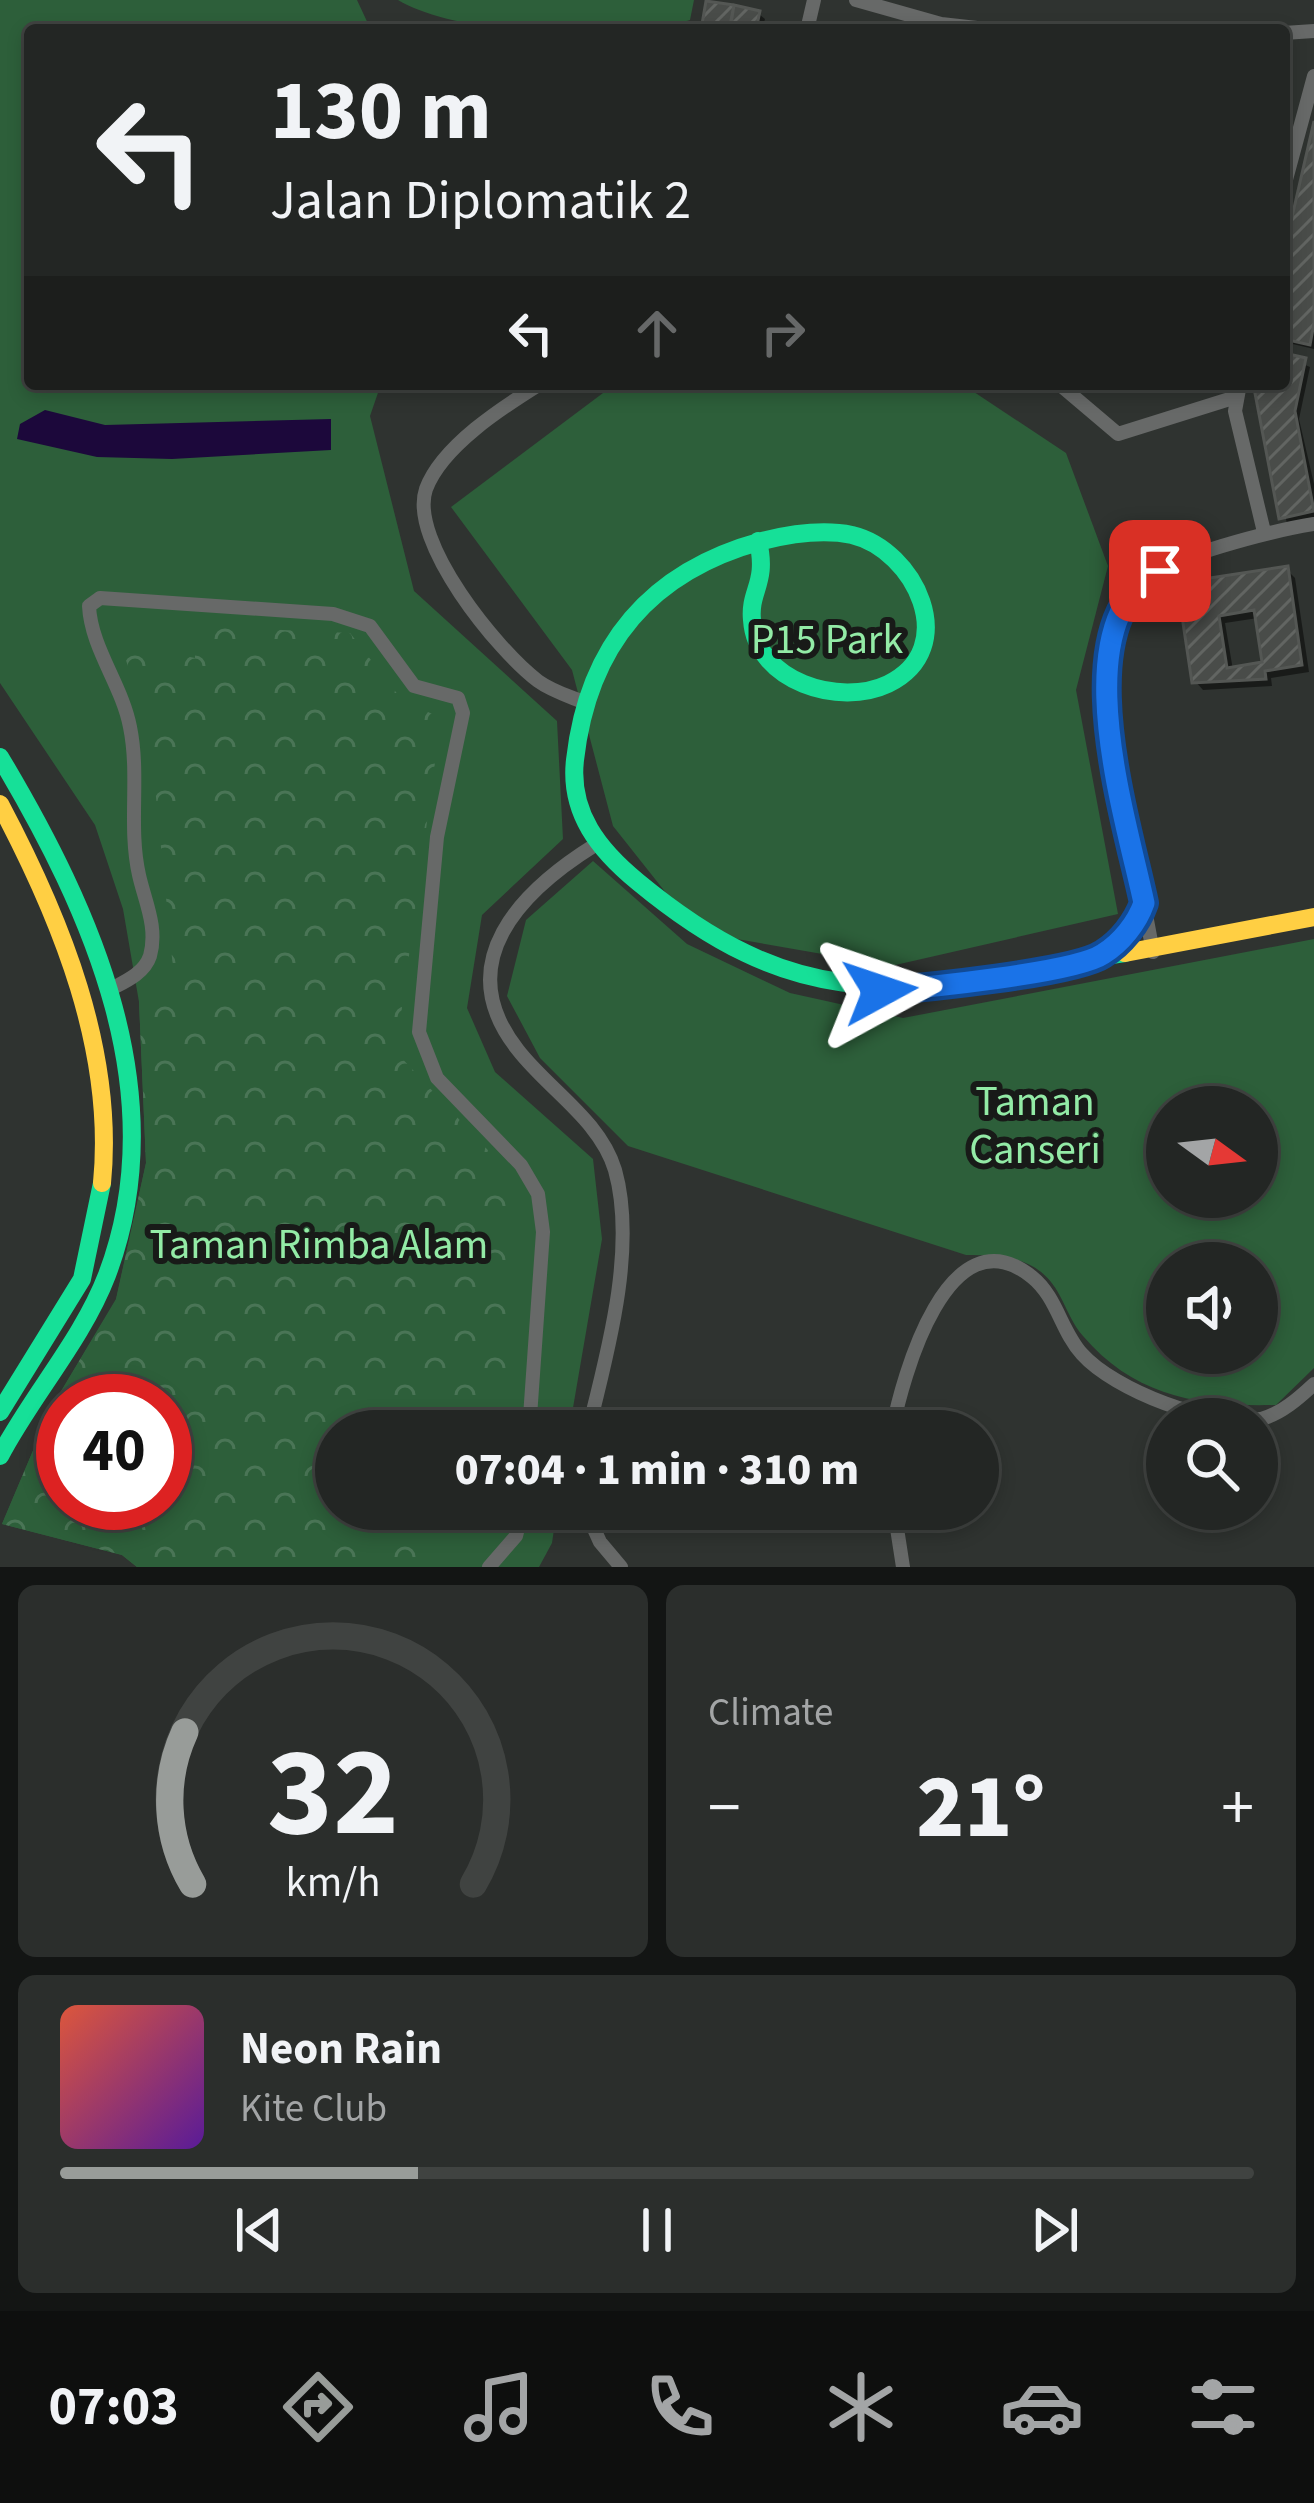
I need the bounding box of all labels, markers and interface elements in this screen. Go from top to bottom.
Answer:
text: 130 m [270,52,492,172]
icon: left [72,72,228,228]
text: Jalan Diplomatik 2 [270,163,691,240]
icon: left [498,300,564,366]
icon: ahead [624,300,690,366]
icon: right [750,300,816,366]
pin [1109,520,1211,622]
icon: arrive [1127,538,1193,604]
park label: P15 Park [751,610,903,670]
position arrow [817,928,943,1054]
park label: Taman Canseri [969,1072,1101,1180]
north arrow [1146,1086,1278,1218]
map controls [1146,1086,1278,1530]
park label: Taman Rimba Alam [150,1215,488,1275]
button: sound [1146,1242,1278,1374]
speed limit sign: 40 [36,1374,192,1530]
button: search [1146,1398,1278,1530]
text: 07:04 · 1 min · 310 m [455,1438,859,1502]
text: Climate [708,1685,833,1741]
text: 32 [267,1705,399,1883]
text: 21° [916,1744,1046,1872]
text: − [708,1761,741,1855]
text: + [1221,1761,1254,1855]
text: km/h [285,1852,381,1913]
text: Neon Rain [240,2017,442,2081]
text: Kite Club [240,2081,387,2137]
icon: previous [226,2197,292,2263]
icon: pause [624,2197,690,2263]
icon: next [1022,2197,1088,2263]
icon: directions [276,2365,360,2449]
icon: music [457,2365,541,2449]
icon: phone [638,2365,722,2449]
icon: climate [819,2365,903,2449]
icon: car [1000,2365,1084,2449]
icon: filters [1181,2365,1265,2449]
text: 07:03 [49,2369,179,2446]

